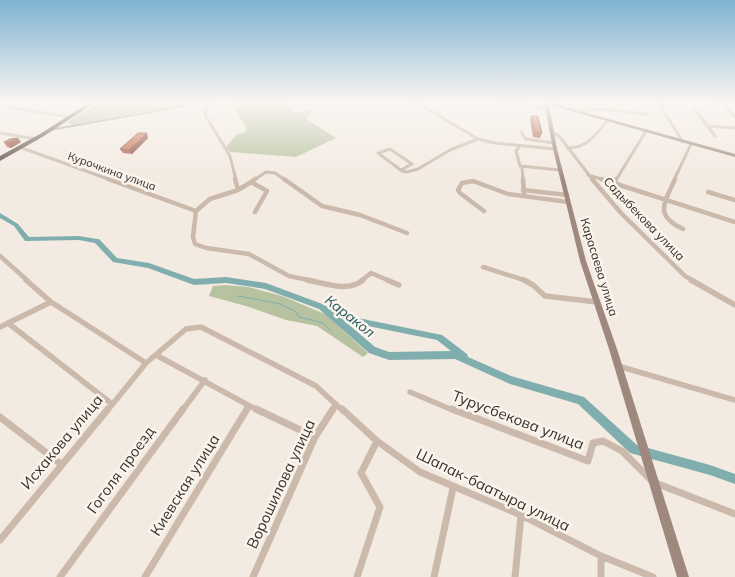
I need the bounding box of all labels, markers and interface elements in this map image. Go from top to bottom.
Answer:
street label: Курочкина улица [66,149,158,193]
street label: Садыбекова улица [600,174,688,264]
street label: Карасаева улица [577,216,622,318]
water label: Каракол [321,291,379,341]
street label: Турусбекова улица [450,386,587,453]
street label: Исхакова улица [16,390,107,493]
street label: Ворошилова улица [242,416,319,552]
street label: Гоголя проезд [83,422,159,517]
street label: Киевская улица [146,430,223,539]
street label: Шапак-баатыра улица [413,444,573,535]

